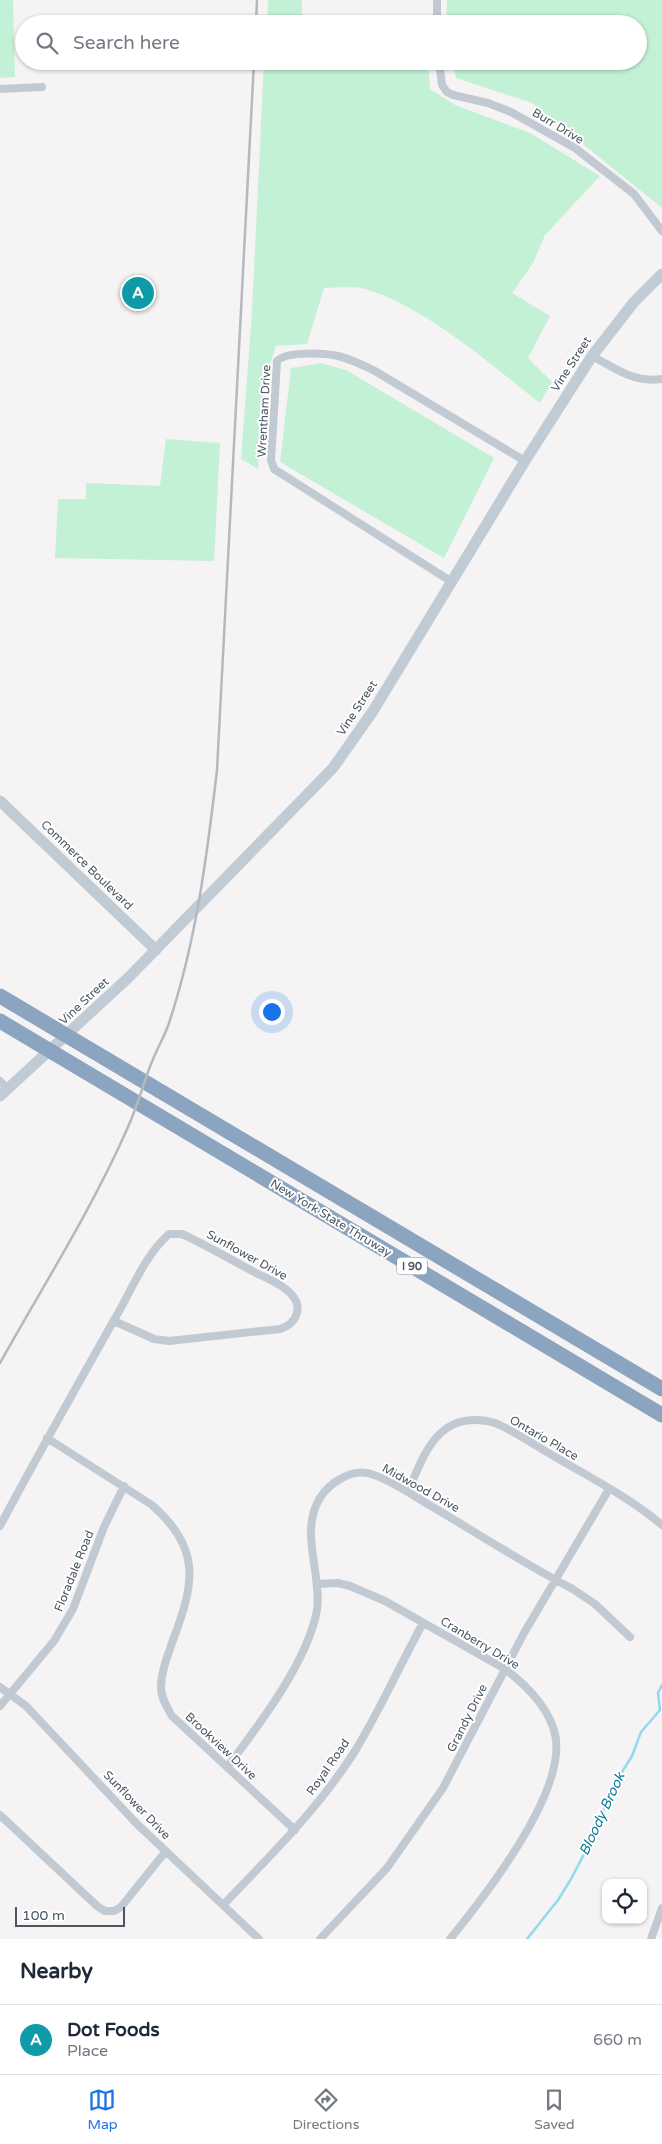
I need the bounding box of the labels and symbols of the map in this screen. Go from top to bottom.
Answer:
street label: Burr Drive [530,105,586,147]
pin: A [122,274,154,312]
street label: Vine Street [548,334,594,394]
street label: Wrentham Drive [255,364,273,458]
street label: Vine Street [334,678,380,738]
street label: Commerce Boulevard [38,817,136,913]
street label: Vine Street [56,974,112,1028]
your location [259,999,285,1025]
street label: New York State Thruway [268,1176,395,1260]
street label: Sunflower Drive [204,1227,290,1283]
road number: I 90 [397,1258,427,1274]
street label: Ontario Place [507,1413,581,1463]
street label: Midwood Drive [380,1461,462,1515]
street label: Floradale Road [51,1528,97,1614]
street label: Cranberry Drive [438,1614,522,1672]
street label: Grandy Drive [444,1681,490,1754]
street label: Brookview Drive [183,1709,260,1783]
street label: Royal Road [304,1736,352,1798]
street label: Sunflower Drive [101,1768,173,1842]
water label: Bloody Brook [575,1769,629,1858]
scale bar [15,1904,125,1927]

